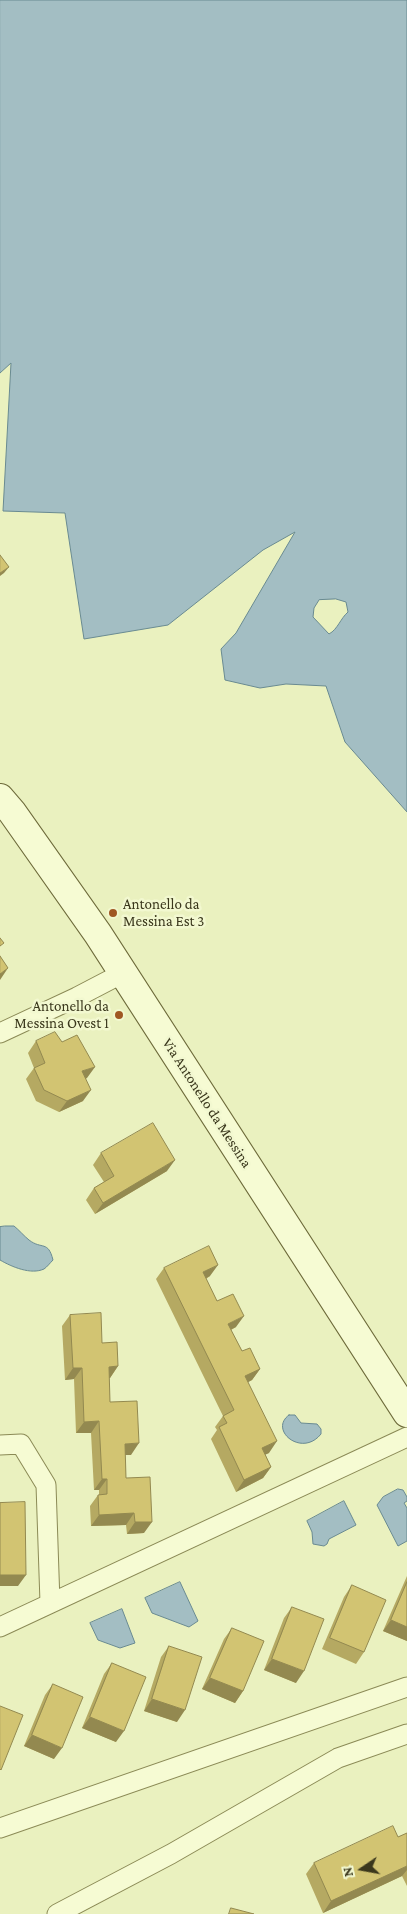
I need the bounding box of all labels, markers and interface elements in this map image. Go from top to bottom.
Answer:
place label: Antonello da Messina Est 3 [123,895,204,930]
marker: Antonello da Messina Est 3 [107,907,119,919]
place label: Antonello da Messina Ovest 1 [14,997,109,1032]
marker: Antonello da Messina Ovest 1 [113,1009,125,1021]
street label: Via Antonello da Messina [158,1035,256,1171]
north arrow [337,1844,387,1894]
text: N [339,1866,356,1878]

